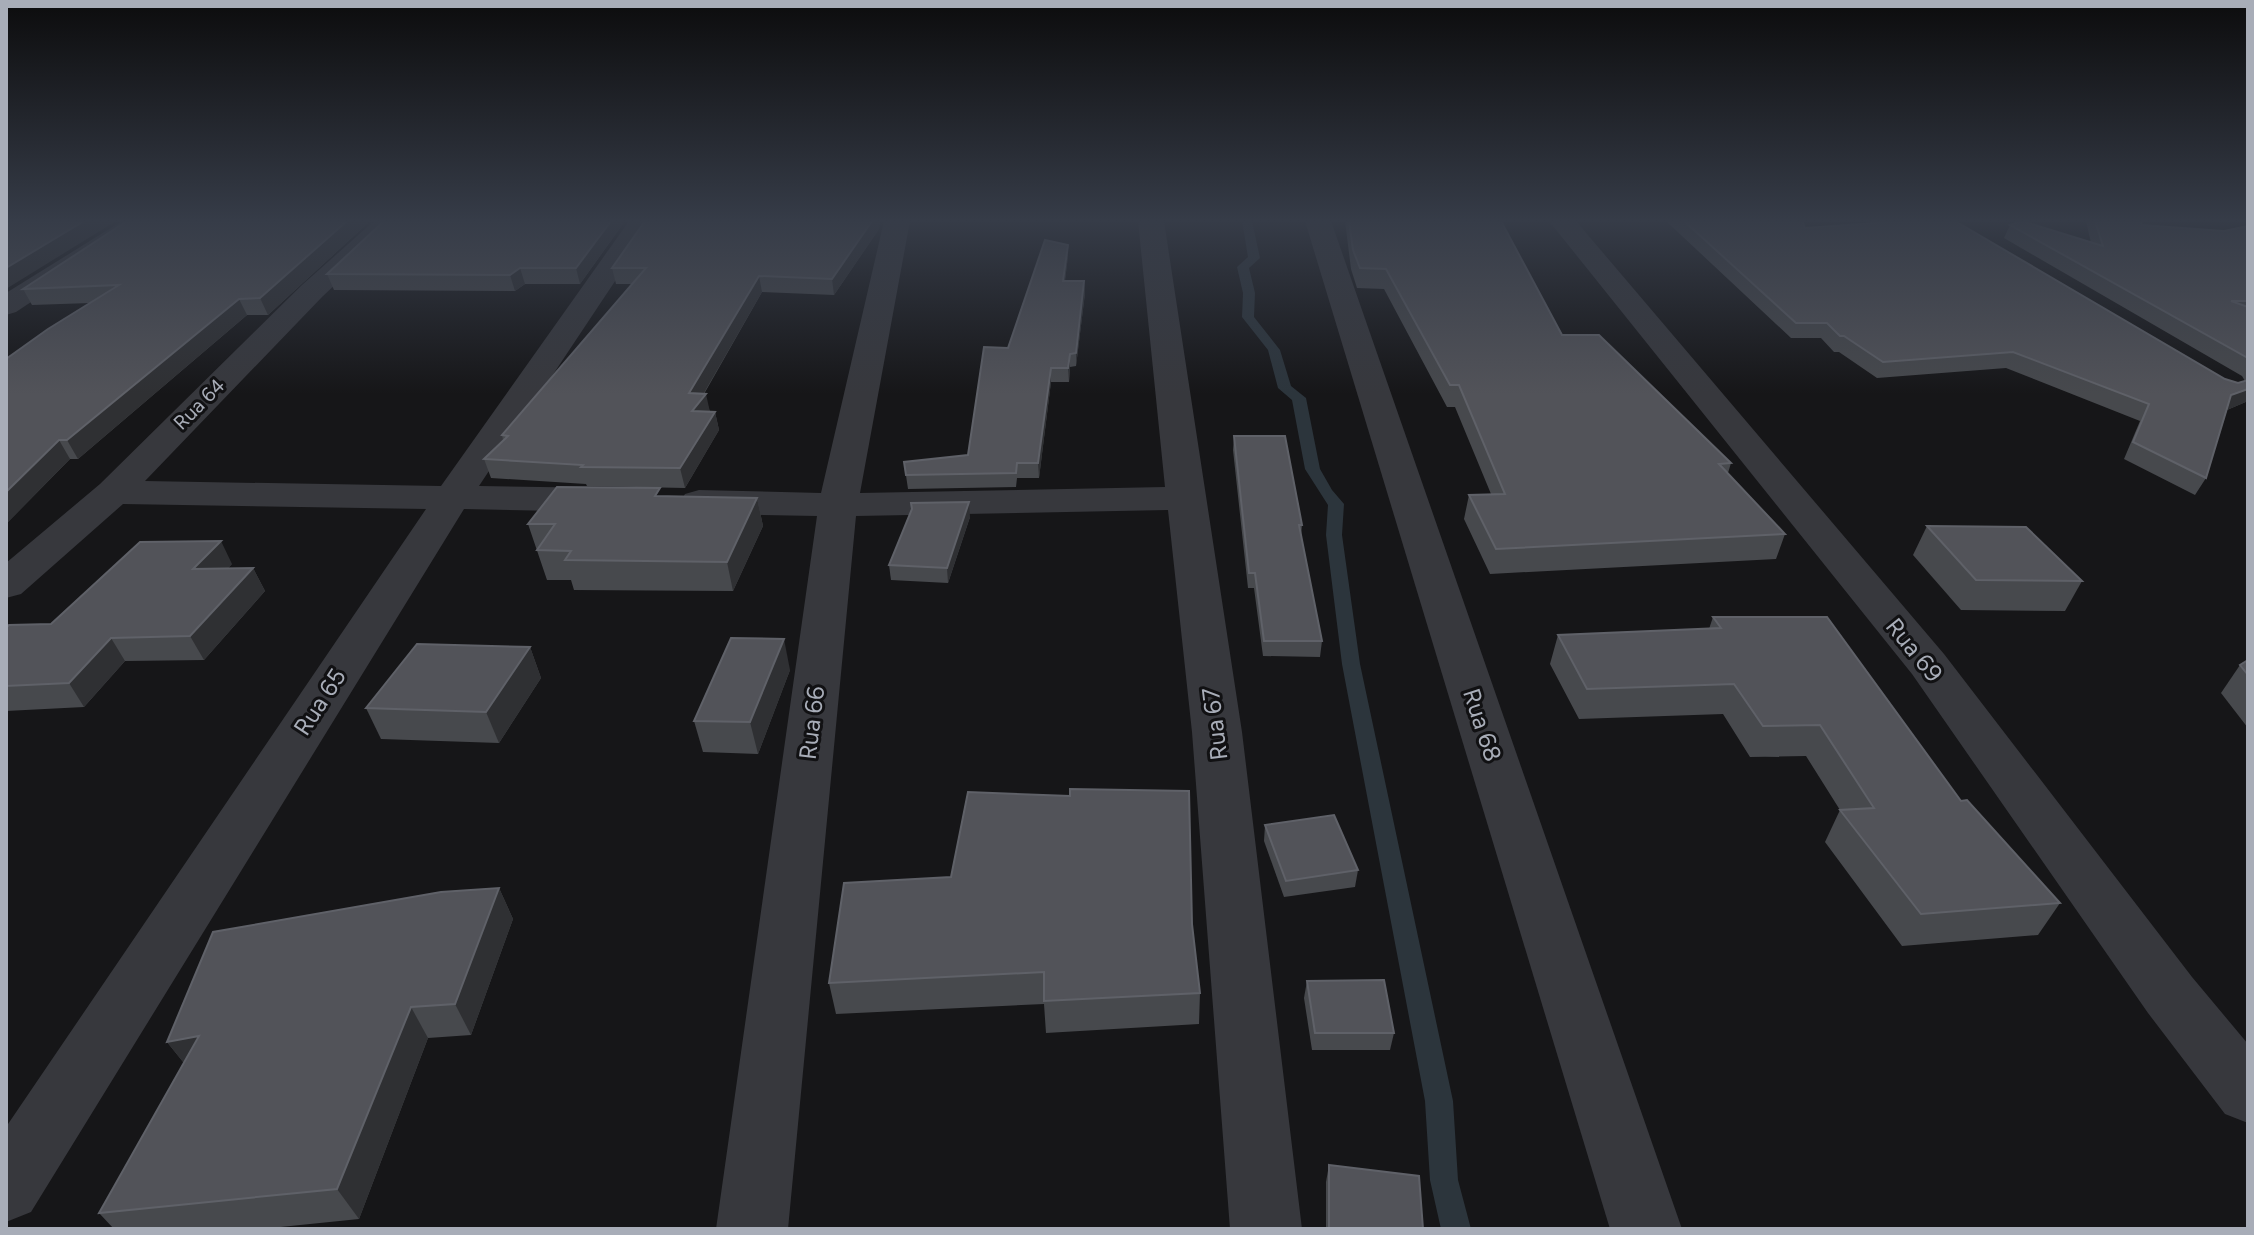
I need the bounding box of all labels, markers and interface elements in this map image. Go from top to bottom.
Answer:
street label: Rua 64 [168,373,230,435]
street label: Rua 69 [1880,612,1949,687]
street label: Rua 65 [287,663,352,741]
street label: Rua 66 [793,685,830,761]
street label: Rua 68 [1457,685,1508,765]
street label: Rua 67 [1196,686,1233,762]

